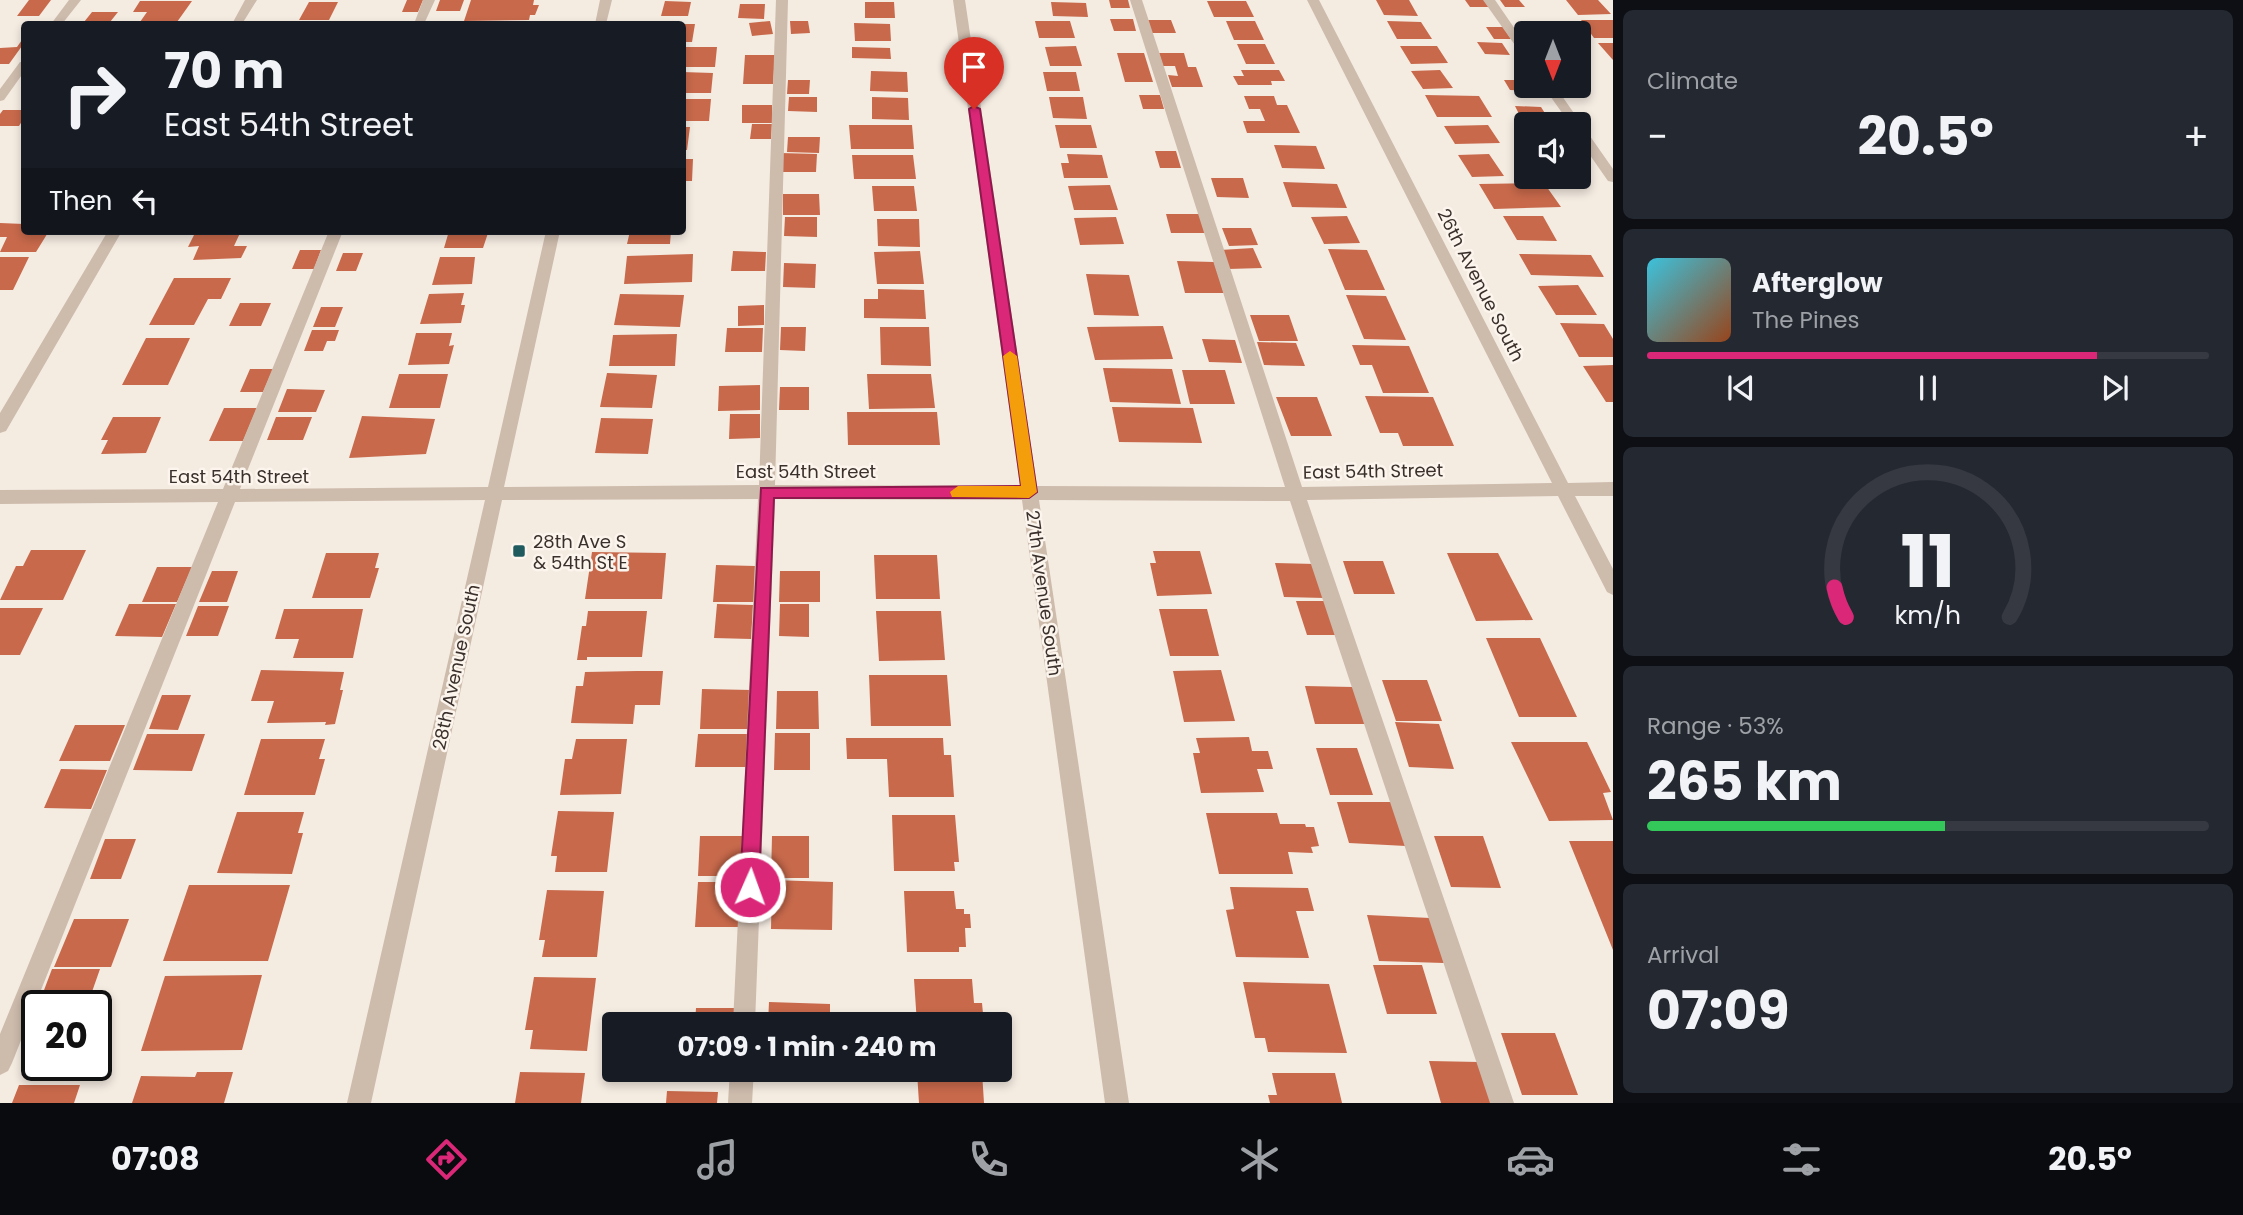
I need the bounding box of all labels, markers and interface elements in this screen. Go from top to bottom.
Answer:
north arrow [1514,21,1591,98]
map controls [1514,21,1591,189]
text: 70 m [164,37,284,105]
pin [944,37,1004,109]
icon: arrive [955,48,993,86]
icon: right [49,49,140,140]
text: Climate [1647,65,1738,97]
text: 20.5° [1857,100,1994,173]
text: East 54th Street [164,102,414,147]
text: − [1647,110,1668,163]
text: + [2183,110,2209,163]
button: sound [1514,112,1591,189]
icon: left [126,182,164,220]
text: Then [49,183,112,219]
street label: 26th Avenue South [1432,204,1530,366]
text: Afterglow [1752,265,1883,301]
text: The Pines [1752,304,1860,336]
icon: previous [1722,369,1760,407]
icon: pause [1909,369,1947,407]
icon: next [2096,369,2134,407]
street label: East 54th Street [1303,457,1443,485]
street label: East 54th Street [736,459,876,484]
street label: East 54th Street [169,464,309,489]
street label: 27th Avenue South [1020,509,1068,677]
text: 11 [1901,512,1955,613]
place label: 28th Ave S & 54th St E [533,529,628,575]
marker: 28th Ave S & 54th St E [511,543,527,559]
street label: 28th Avenue South [426,582,486,752]
text: km/h [1895,598,1961,633]
text: Range · 53% [1647,710,1784,742]
text: 265 km [1647,745,1842,818]
position arrow [713,850,787,924]
text: Arrival [1647,939,1719,971]
text: 07:09 [1647,974,1789,1047]
speed limit sign: 20 [21,990,112,1081]
text: 07:09 · 1 min · 240 m [677,1029,937,1065]
icon: directions [422,1135,471,1184]
icon: music [693,1135,742,1184]
icon: phone [964,1135,1013,1184]
icon: climate [1235,1135,1284,1184]
icon: car [1506,1135,1555,1184]
icon: filters [1777,1135,1826,1184]
text: 07:08 [111,1136,200,1181]
text: 20.5° [2048,1136,2132,1181]

